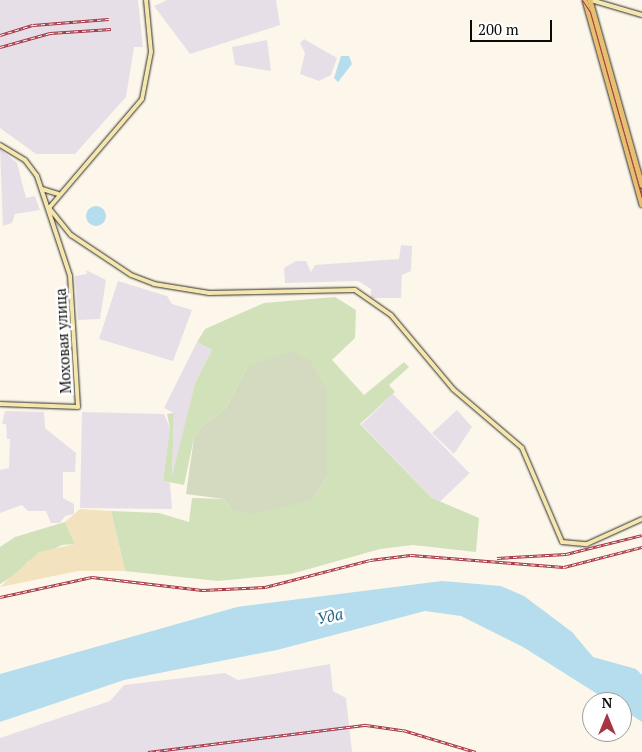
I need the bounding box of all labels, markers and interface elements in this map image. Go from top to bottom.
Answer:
scale bar [472,10,554,42]
text: 200 m [478,19,519,39]
street label: Моховая улица [51,288,75,394]
water label: Уда [315,604,345,628]
north arrow [582,692,632,742]
text: N [602,693,612,712]

